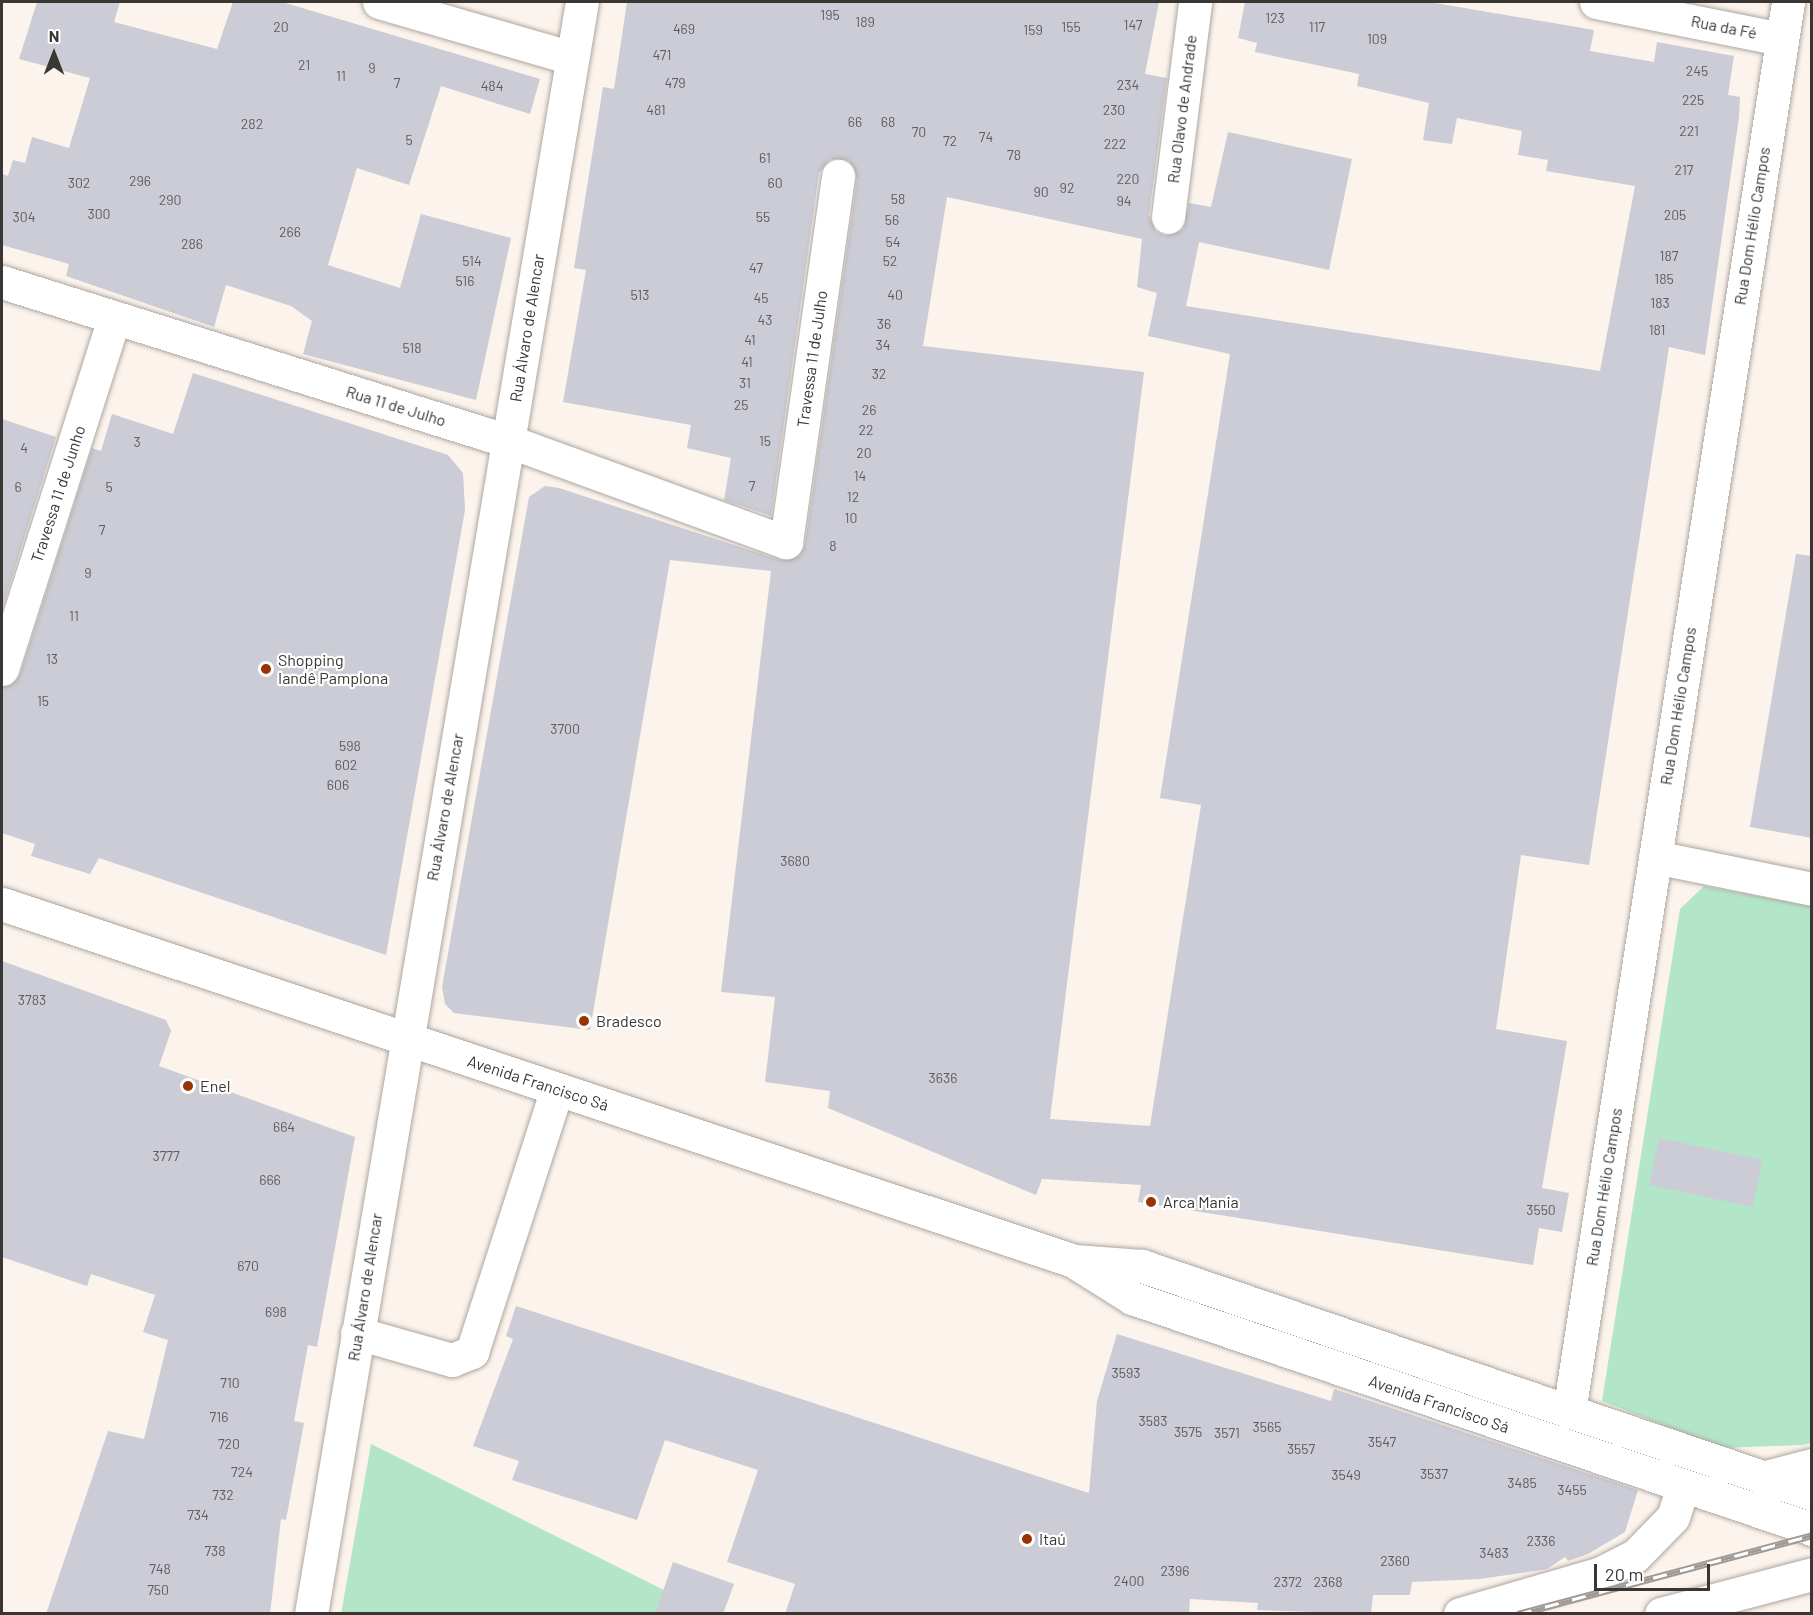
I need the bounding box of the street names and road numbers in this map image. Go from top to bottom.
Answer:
street label: Rua da Fé [1689,11,1759,43]
street label: Rua Olavo de Andrade [1163,34,1201,184]
street label: Rua Dom Hélio Campos [1730,146,1774,306]
street label: Rua Álvaro de Alencar [506,253,548,403]
street label: Travessa 11 de Julho [793,289,831,429]
street label: Rua 11 de Julho [344,382,448,430]
street label: Travessa 11 de Junho [27,423,89,565]
street label: Rua Dom Hélio Campos [1656,626,1700,786]
street label: Rua Álvaro de Alencar [423,732,467,882]
street label: Avenida Francisco Sá [465,1051,611,1115]
street label: Rua Dom Hélio Campos [1582,1107,1626,1267]
street label: Rua Álvaro de Alencar [344,1212,386,1362]
street label: Avenida Francisco Sá [1366,1371,1512,1437]

